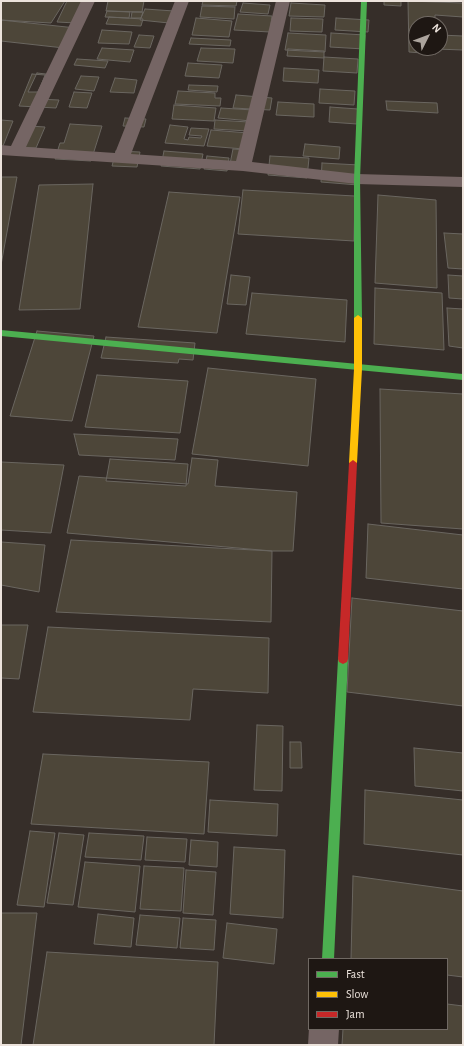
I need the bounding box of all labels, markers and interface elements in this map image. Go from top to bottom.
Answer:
north arrow [408,16,448,56]
text: N [430,22,443,35]
legend [308,958,448,1030]
text: Fast [346,968,365,980]
text: Slow [346,988,368,1000]
text: Jam [346,1008,365,1020]

